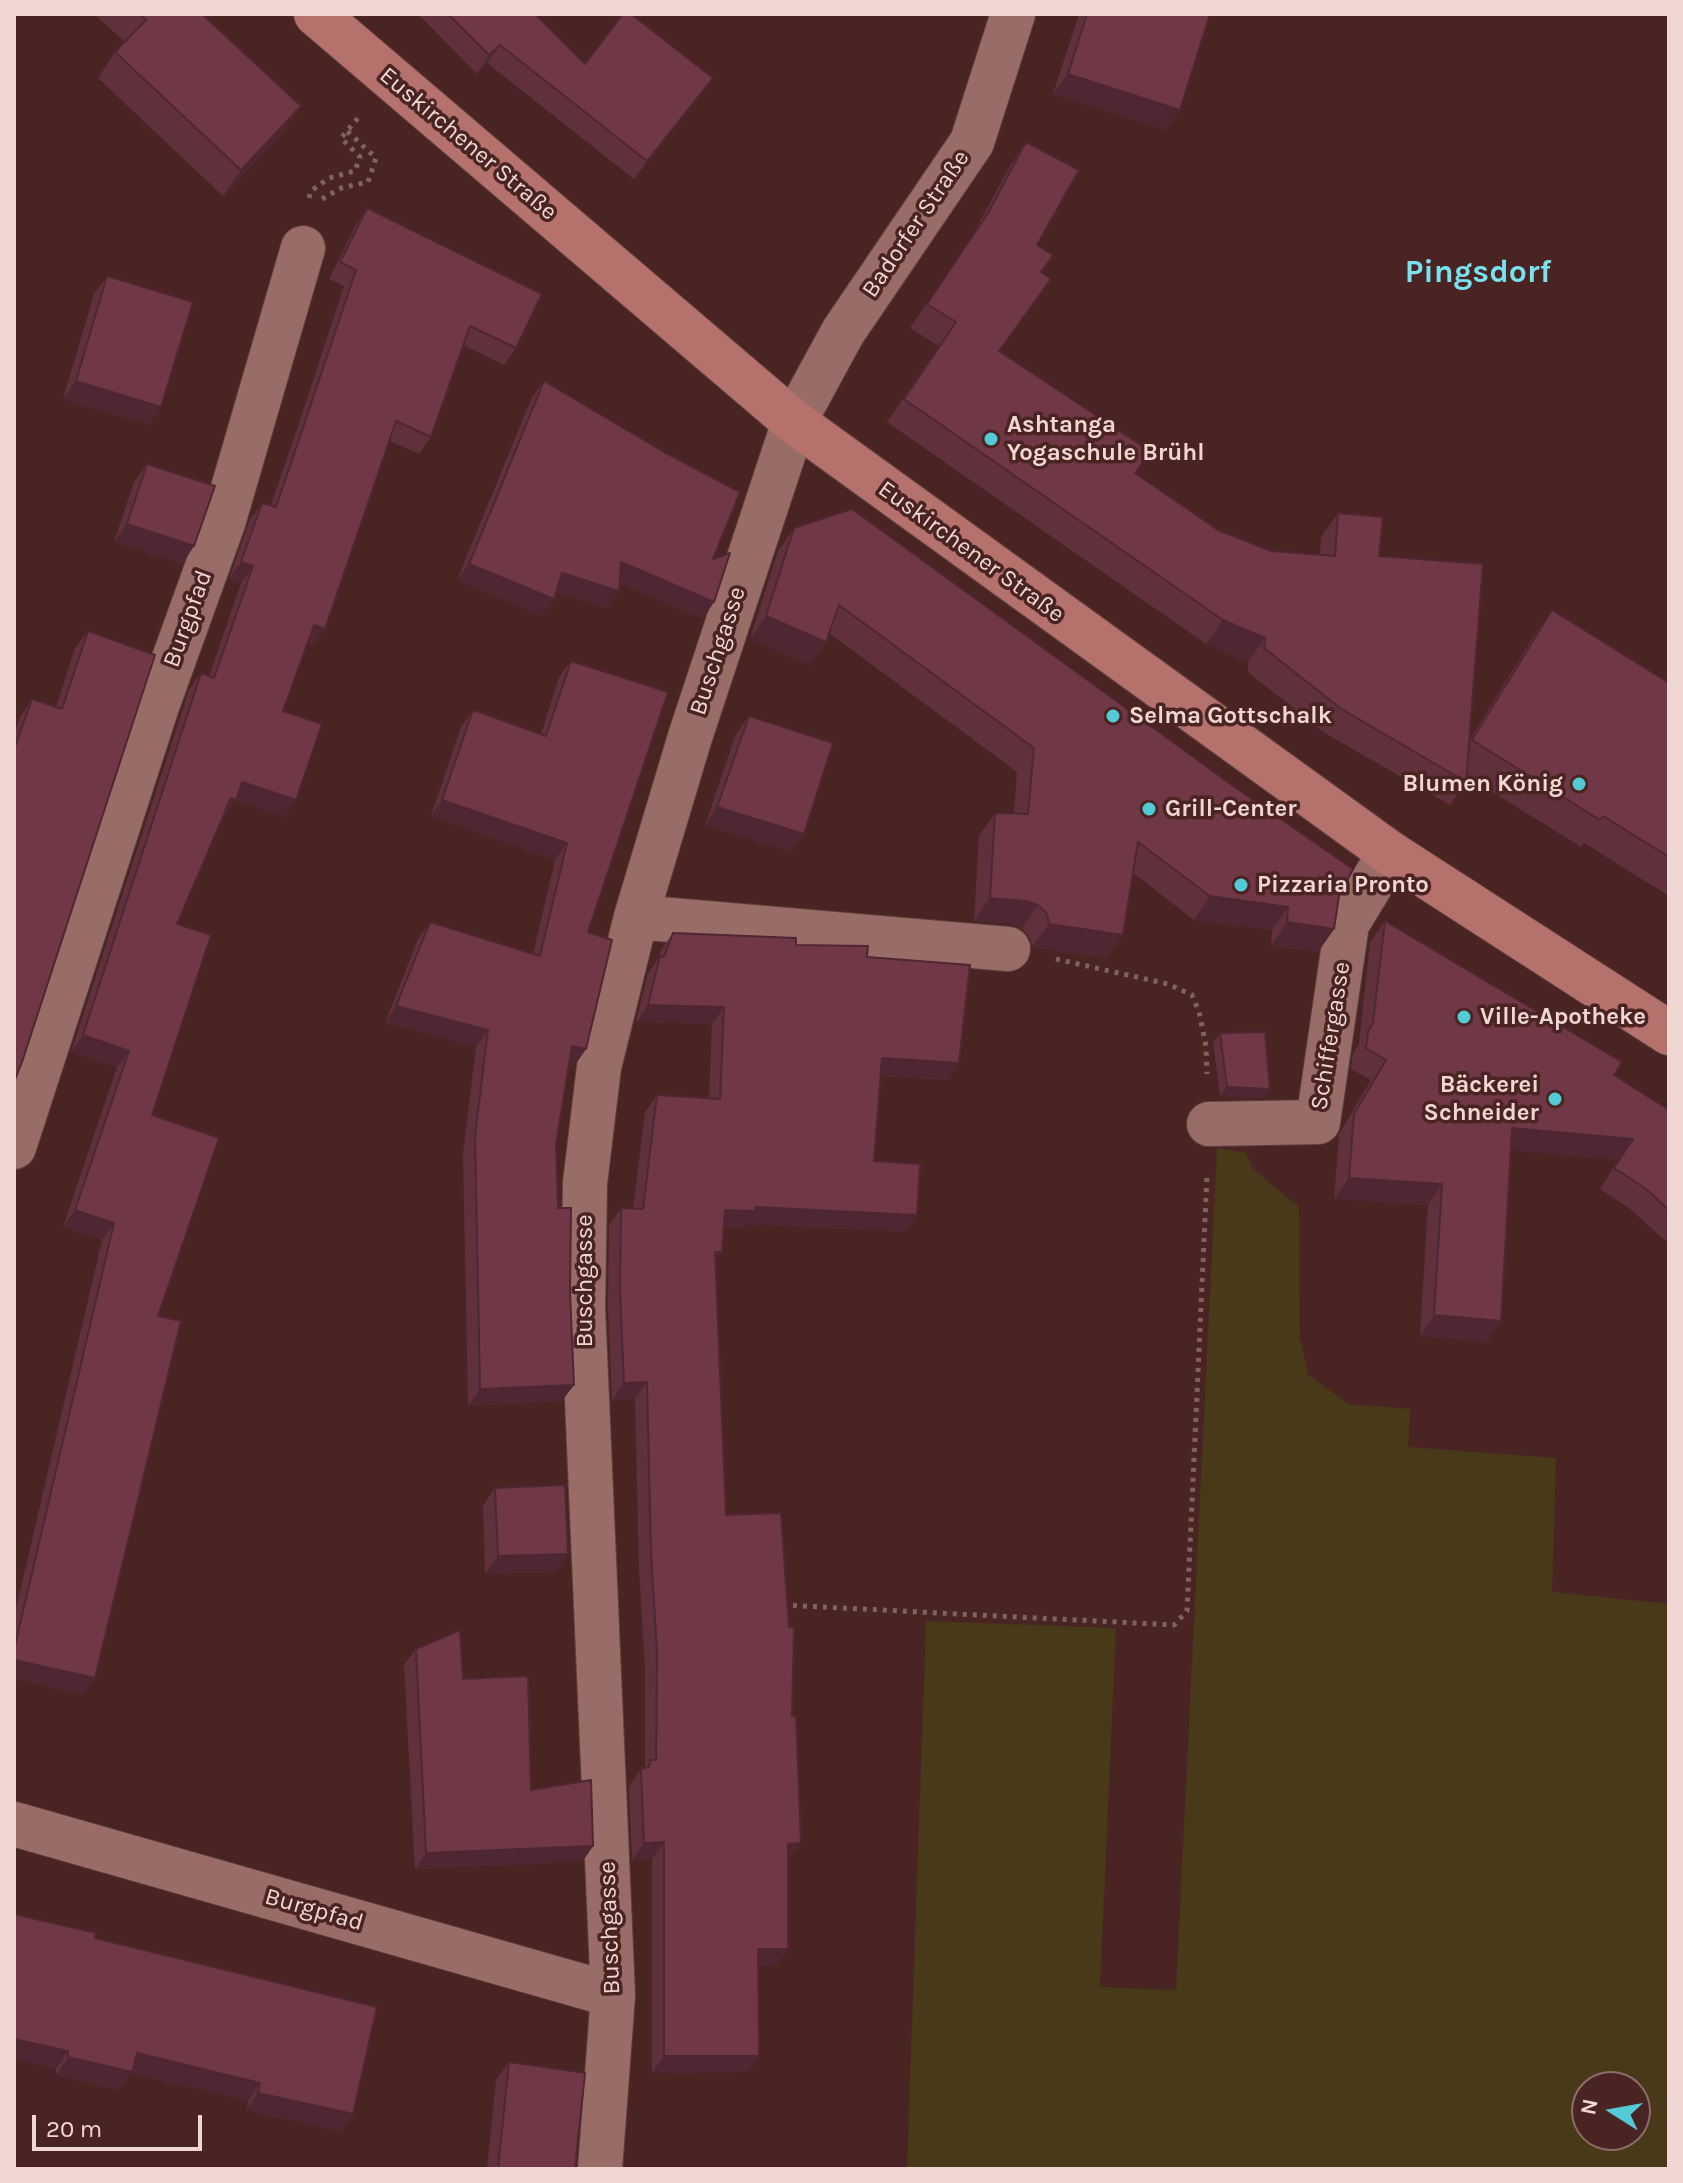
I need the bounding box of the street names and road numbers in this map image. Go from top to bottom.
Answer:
street label: Euskirchener Straße [373,61,563,227]
street label: Badorfer Straße [856,145,976,303]
street label: Euskirchener Straße [872,475,1070,629]
street label: Burgpfad [157,567,219,671]
street label: Buschgasse [684,583,752,719]
street label: Schiffergasse [1305,960,1357,1112]
street label: Buschgasse [571,1214,599,1348]
street label: Buschgasse [593,1861,627,1995]
street label: Burgpfad [262,1882,366,1938]

